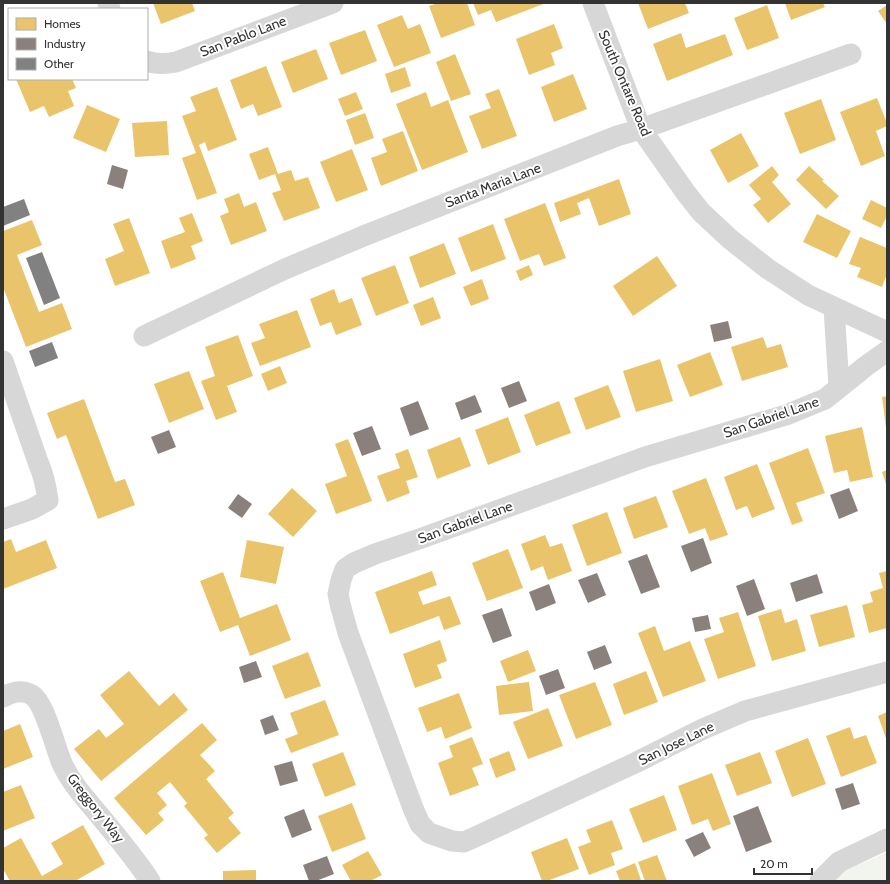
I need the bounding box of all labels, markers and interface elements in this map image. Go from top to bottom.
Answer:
legend [8,8,148,80]
street label: San Pablo Lane [197,11,289,61]
text: Homes [44,16,81,31]
street label: South Ontare Road [595,27,655,139]
text: Industry [44,36,85,51]
text: Other [44,56,74,71]
street label: Santa Maria Lane [443,158,543,212]
street label: San Gabriel Lane [721,392,821,442]
street label: San Gabriel Lane [415,497,515,547]
street label: San Jose Lane [635,717,717,769]
street label: Greggory Way [63,770,129,846]
scale bar [754,850,812,876]
text: 20 m [760,856,788,871]

